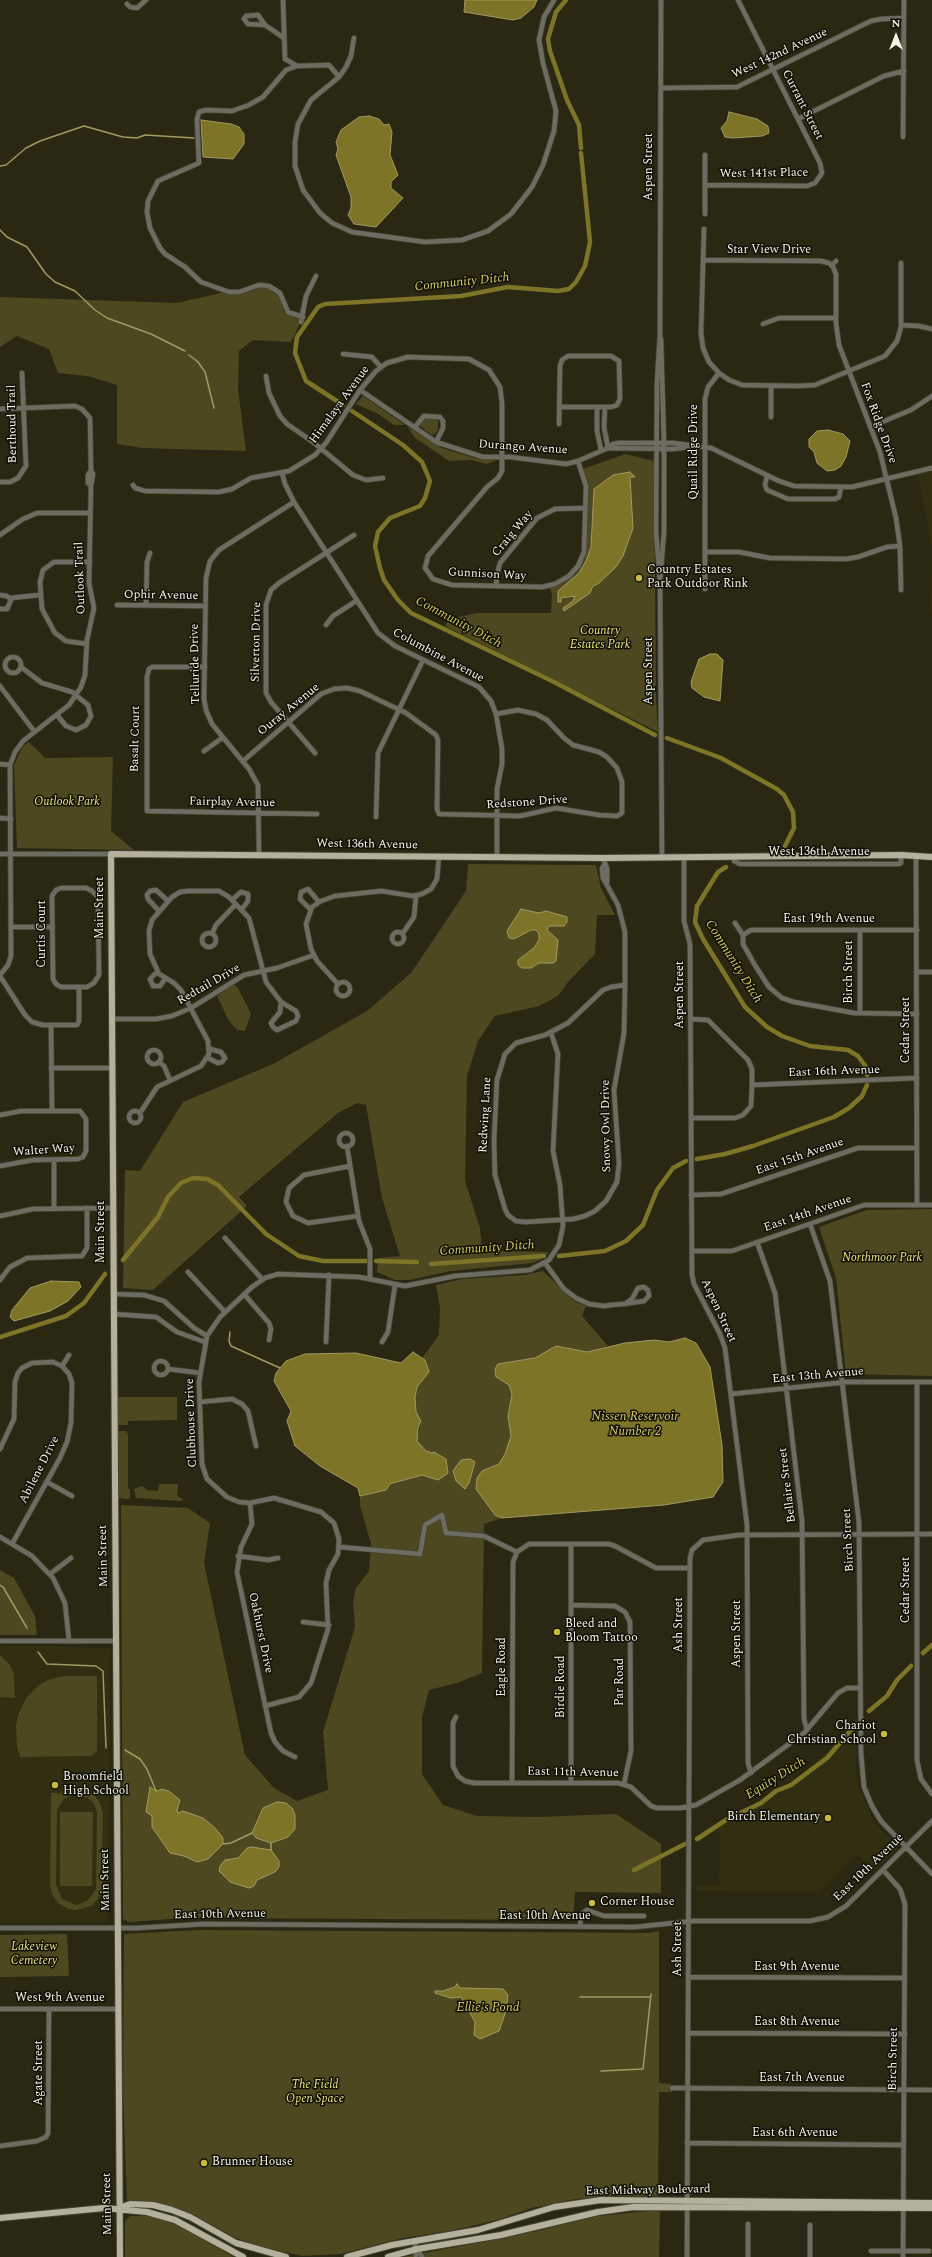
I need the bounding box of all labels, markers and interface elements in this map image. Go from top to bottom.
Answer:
text: N [892,15,900,32]
north arrow [876,16,916,56]
street label: West 142nd Avenue [730,26,830,82]
street label: Currant Street [778,68,826,142]
street label: Aspen Street [643,133,657,201]
street label: West 141st Place [720,166,808,182]
street label: Star View Drive [727,244,811,258]
water label: Community Ditch [414,270,510,296]
street label: Himalaya Avenue [307,363,373,447]
street label: Fox Ridge Drive [857,380,899,466]
street label: Berthoud Trail [5,385,21,463]
street label: Quail Ridge Drive [688,404,702,500]
street label: Durango Avenue [478,438,568,458]
street label: Craig Way [490,508,536,560]
street label: Outlook Trail [73,541,89,615]
place label: Country Estates Park Outdoor Rink [647,564,748,592]
street label: Gunnison Way [447,566,527,584]
marker: Country Estates Park Outdoor Rink [634,573,644,583]
street label: Ophir Avenue [124,588,198,604]
water label: Community Ditch [412,594,504,652]
street label: Silverton Drive [249,602,265,682]
street label: Telluride Drive [188,624,204,704]
park label: Country Estates Park [570,625,630,653]
street label: Columbine Avenue [390,626,486,686]
street label: Aspen Street [643,637,657,705]
street label: Ouray Avenue [255,681,323,739]
street label: Basalt Court [128,706,144,772]
street label: Redstone Drive [486,793,568,813]
street label: Fairplay Avenue [189,795,275,811]
park label: Outlook Park [34,796,100,810]
street label: West 136th Avenue [316,837,418,853]
street label: West 136th Avenue [768,846,870,860]
street label: Main Street [94,877,108,939]
street label: Curtis Court [36,900,50,968]
street label: East 19th Avenue [783,913,875,927]
water label: Community Ditch [701,917,765,1007]
street label: Birch Street [843,940,857,1004]
street label: Redtail Drive [175,961,243,1009]
street label: Aspen Street [674,961,688,1029]
street label: Cedar Street [900,997,914,1063]
street label: East 16th Avenue [788,1063,880,1081]
street label: Redwing Lane [477,1077,495,1153]
street label: Snowy Owl Drive [599,1080,615,1172]
street label: East 15th Avenue [754,1135,846,1179]
street label: Walter Way [13,1142,75,1160]
street label: East 14th Avenue [762,1192,854,1236]
street label: Main Street [95,1201,109,1263]
water label: Community Ditch [439,1238,535,1260]
park label: Northmoor Park [842,1252,922,1266]
street label: Aspen Street [697,1277,739,1345]
street label: East 13th Avenue [772,1365,864,1387]
street label: Clubhouse Drive [183,1378,201,1468]
water label: Nissen Reservoir Number 2 [591,1409,679,1440]
street label: Abilene Drive [17,1434,63,1506]
street label: Bellaire Street [776,1447,800,1523]
street label: Birch Street [840,1508,858,1572]
street label: Main Street [96,1525,112,1587]
street label: Cedar Street [900,1557,914,1623]
street label: Oakhurst Drive [244,1591,276,1675]
street label: Ash Street [673,1597,687,1653]
street label: Aspen Street [731,1600,745,1668]
place label: Bleed and Bloom Tattoo [565,1618,638,1646]
marker: Bleed and Bloom Tattoo [552,1627,562,1637]
street label: Eagle Road [496,1637,510,1697]
street label: Birdie Road [555,1656,569,1718]
street label: Par Road [614,1658,628,1706]
place label: Chariot Christian School [787,1720,876,1748]
marker: Chariot Christian School [879,1729,889,1739]
water label: Equity Ditch [743,1755,809,1803]
street label: East 11th Avenue [527,1765,619,1781]
place label: Broomfield High School [63,1771,129,1799]
marker: Broomfield High School [50,1780,60,1790]
place label: Birch Elementary [727,1811,820,1825]
marker: Birch Elementary [823,1813,833,1823]
street label: East 10th Avenue [831,1831,907,1905]
street label: Main Street [98,1849,114,1911]
place label: Corner House [600,1896,674,1910]
marker: Corner House [587,1898,597,1908]
street label: East 10th Avenue [174,1907,266,1923]
street label: East 10th Avenue [499,1910,591,1924]
street label: Ash Street [672,1921,686,1977]
park label: Lakeview Cemetery [11,1941,57,1969]
street label: East 9th Avenue [754,1961,840,1975]
street label: West 9th Avenue [15,1992,105,2006]
water label: Ellie's Pond [457,2000,519,2016]
street label: East 8th Avenue [754,2016,840,2030]
street label: Birch Street [886,2027,902,2091]
street label: Agate Street [33,2040,47,2106]
street label: East 7th Avenue [759,2072,845,2086]
park label: The Field Open Space [286,2079,344,2107]
street label: East 6th Avenue [752,2127,838,2141]
place label: Brunner House [212,2156,293,2170]
marker: Brunner House [199,2158,209,2168]
street label: Main Street [100,2173,116,2235]
street label: East Midway Boulevard [585,2183,711,2199]

